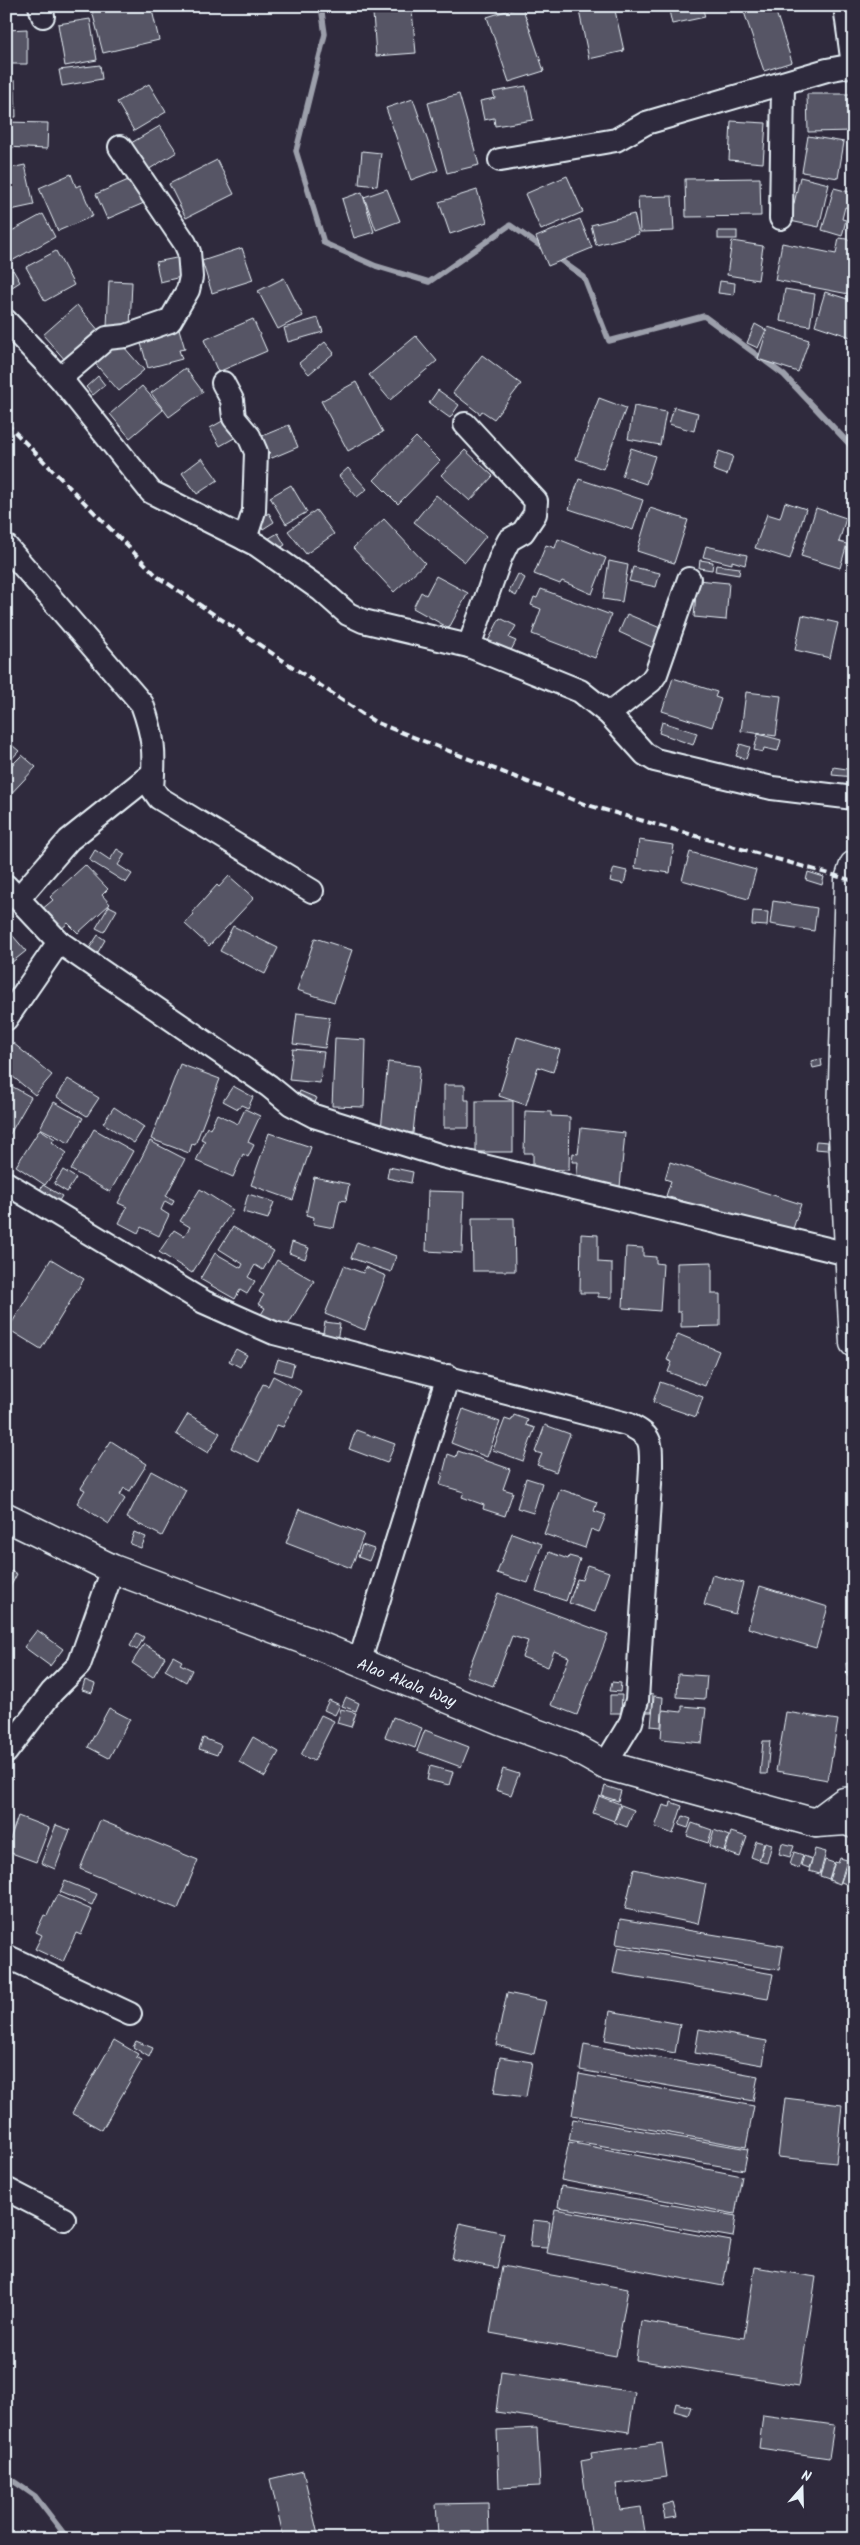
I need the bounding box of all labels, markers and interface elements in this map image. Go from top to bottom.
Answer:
street label: Alao Akala Way [353,1652,460,1715]
north arrow [778,2462,828,2512]
text: N [798,2465,814,2489]

